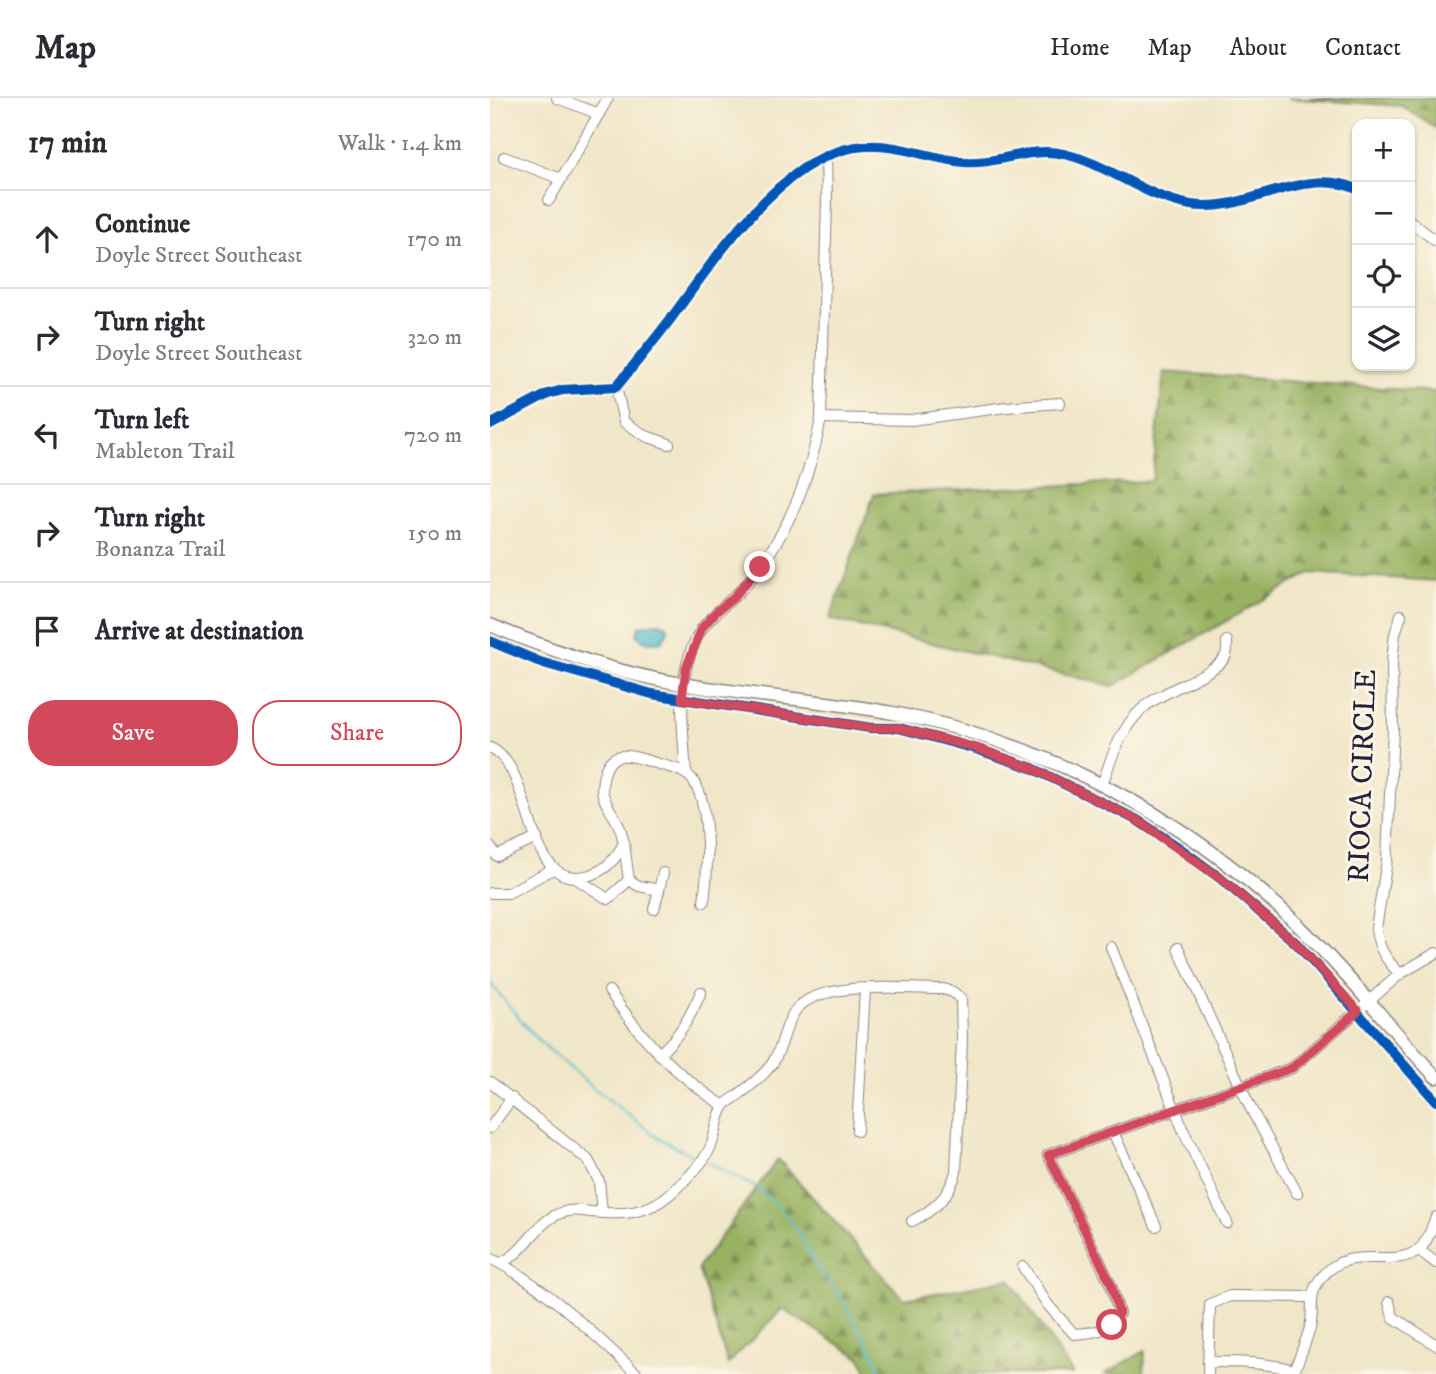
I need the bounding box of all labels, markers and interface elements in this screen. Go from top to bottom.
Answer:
text: Map [35,28,96,69]
text: Home [1050,33,1109,63]
text: Map [1147,33,1192,63]
text: About [1230,33,1287,63]
text: Contact [1325,33,1401,63]
map controls [1352,119,1415,371]
button: + [1352,119,1415,182]
text: 17 min [28,125,107,162]
text: Walk · 1.4 km [338,129,462,158]
button: − [1352,182,1415,245]
text: Continue [95,208,190,241]
icon: ahead [28,220,66,258]
text: 170 m [407,225,462,254]
text: Doyle Street Southeast [95,241,302,270]
button: locate [1352,245,1415,308]
text: Turn right [95,306,205,339]
button: layers [1352,308,1415,371]
icon: right [28,318,66,356]
text: 320 m [408,323,462,352]
text: Doyle Street Southeast [95,339,302,368]
text: Turn left [95,404,189,437]
icon: left [28,416,66,454]
text: 720 m [404,421,462,450]
text: Mableton Trail [95,437,235,466]
text: Turn right [95,502,205,535]
icon: right [28,514,66,552]
text: 150 m [408,519,462,548]
text: Bonanza Trail [95,535,225,564]
route end [744,551,775,582]
icon: arrive [28,612,66,650]
text: Arrive at destination [95,615,304,648]
street label: RIOCA CIRCLE [1341,669,1385,883]
button: Save [28,700,238,766]
button: Share [252,700,462,766]
route start [1096,1309,1127,1340]

